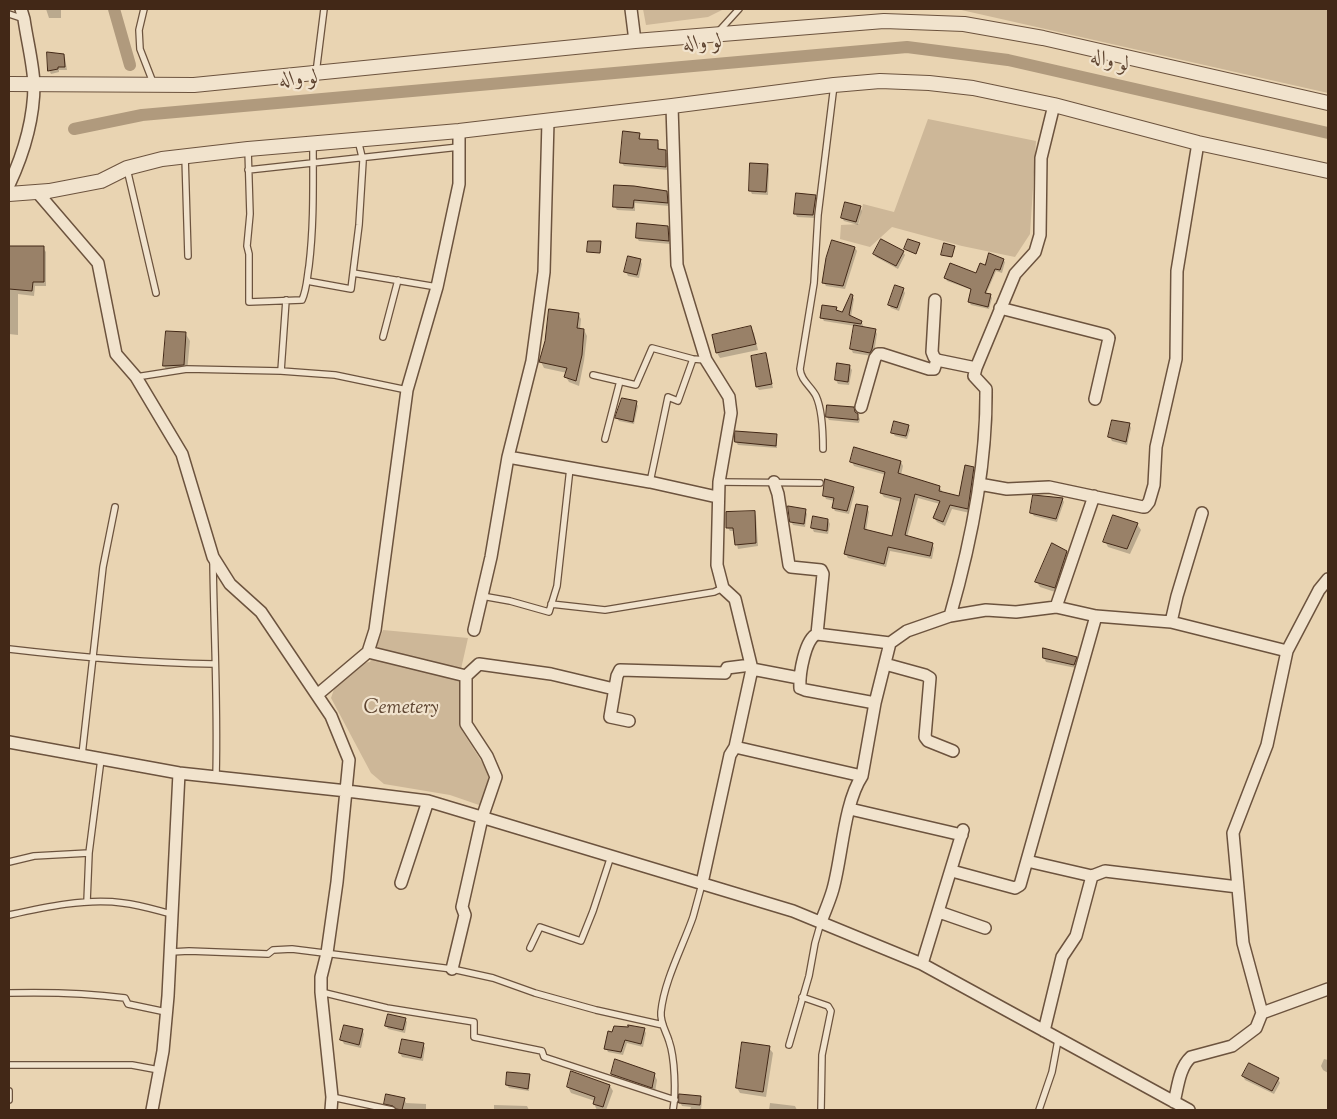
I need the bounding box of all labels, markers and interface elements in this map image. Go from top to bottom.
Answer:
water label: لو واله [682,31,724,59]
water label: لو واله [1088,46,1132,80]
water label: لو واله [278,67,320,95]
park label: Cemetery [363,698,439,722]

